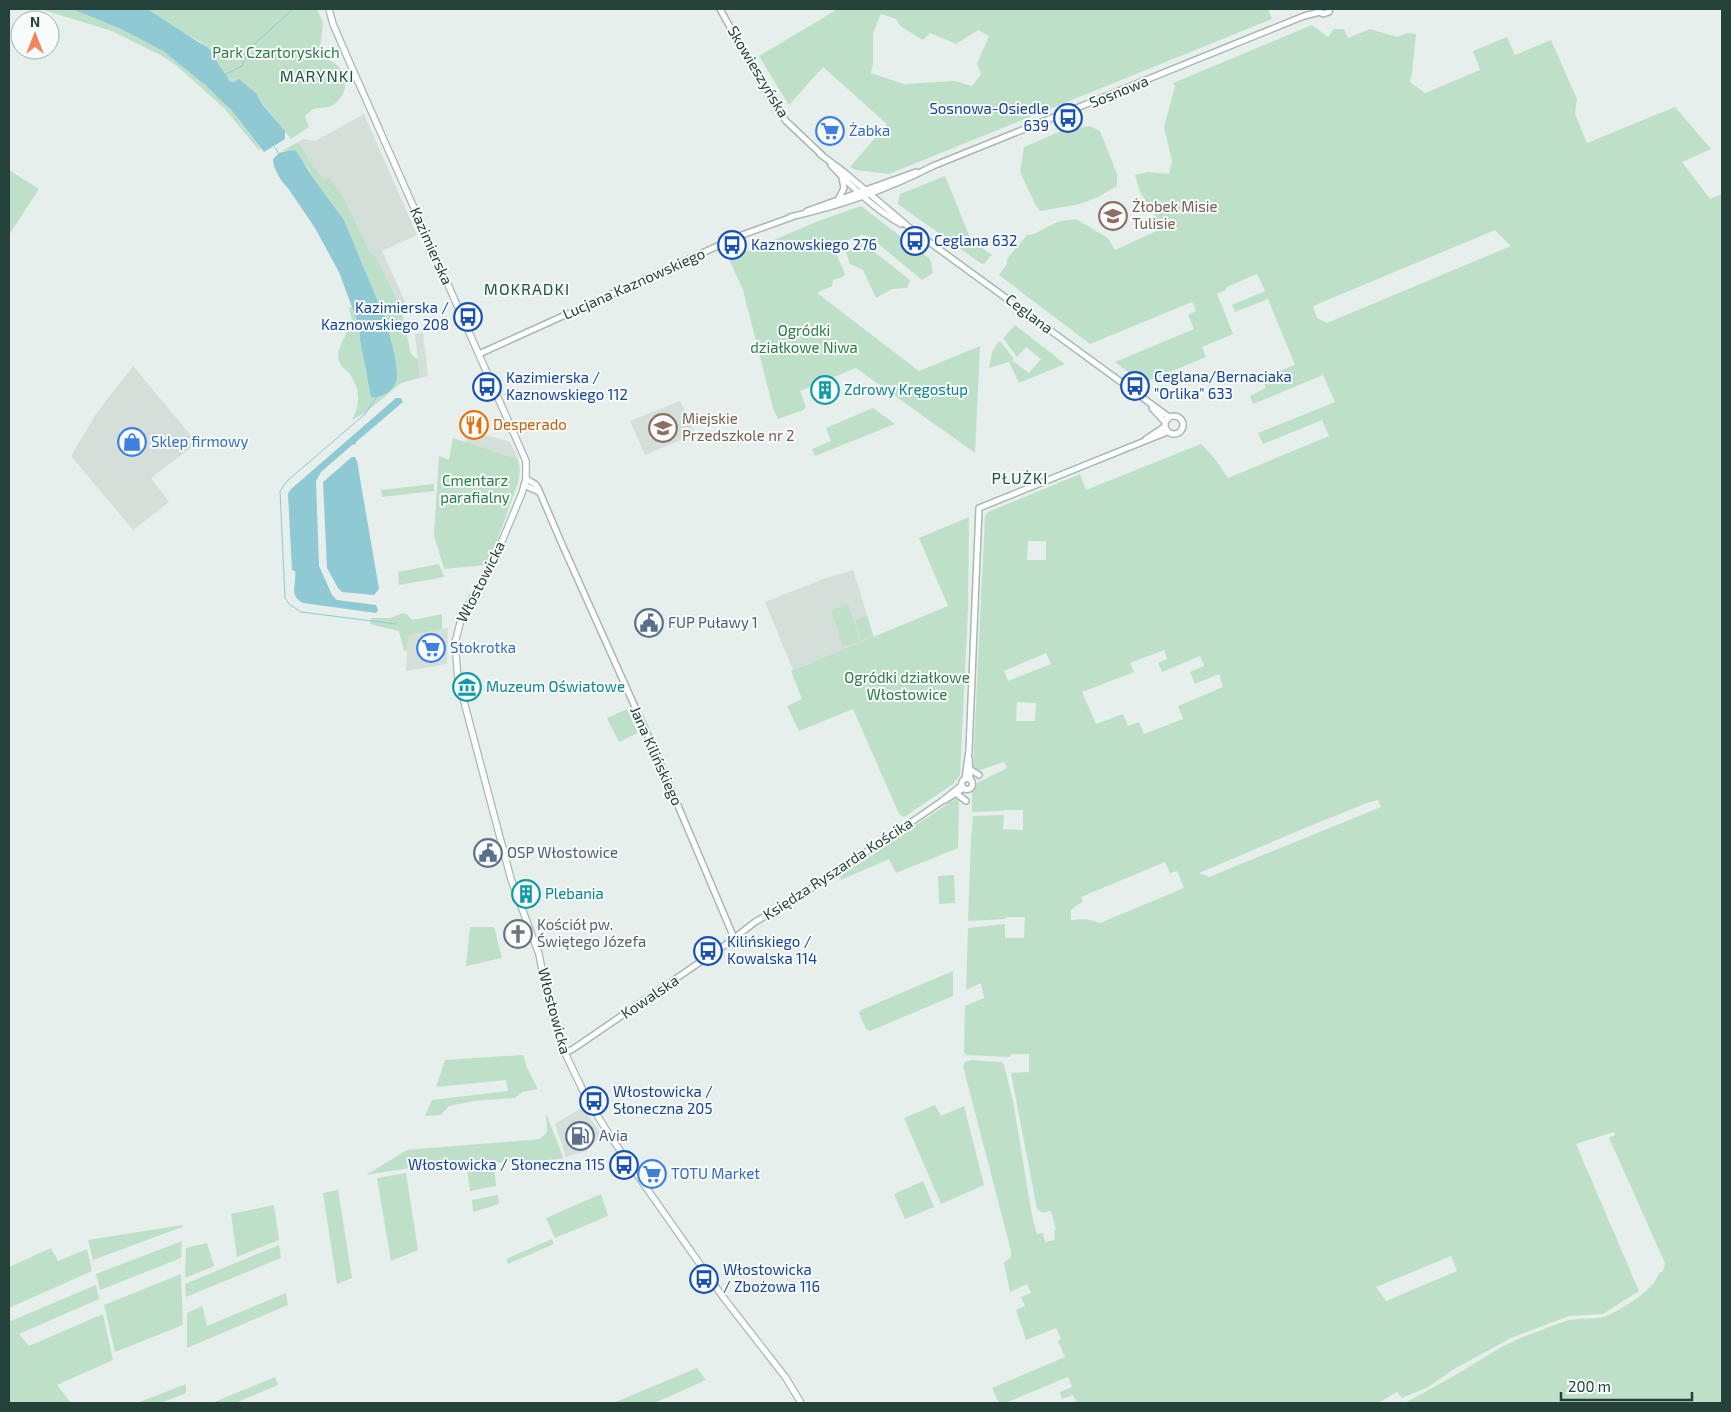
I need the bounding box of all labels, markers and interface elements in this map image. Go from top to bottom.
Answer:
north arrow [10,10,60,60]
text: N [30,13,40,30]
street label: Skowieszyńska [724,22,793,121]
park label: Park Czartoryskich [212,43,340,61]
district label: MARYNKI [280,66,354,85]
street label: Sosnowa [1086,71,1151,111]
place label: Sosnowa-Osiedle 639 [929,99,1049,134]
bus stop icon: Sosnowa-Osiedle 639 [1053,103,1083,133]
supermarket icon: Żabka [815,116,845,146]
place label: Żabka [849,121,890,139]
place label: Żłobek Misie Tulisie [1132,197,1218,232]
school or university icon: Żłobek Misie Tulisie [1098,201,1128,231]
street label: Kazimierska [407,204,457,287]
bus stop icon: Ceglana 632 [900,226,930,256]
bus stop icon: Kaznowskiego 276 [717,230,747,260]
place label: Ceglana 632 [934,231,1017,249]
place label: Kaznowskiego 276 [751,235,877,253]
street label: Lucjana Kaznowskiego [560,244,708,324]
district label: MOKRADKI [484,279,570,298]
street label: Ceglana [1002,290,1057,337]
place label: Kazimierska / Kaznowskiego 208 [321,298,449,333]
bus stop icon: Kazimierska / Kaznowskiego 208 [453,302,483,332]
park label: Ogródki działkowe Niwa [750,321,858,356]
place label: Ceglana/Bernaciaka "Orlika" 633 [1154,367,1292,402]
place label: Kazimierska / Kaznowskiego 112 [506,368,628,403]
bus stop icon: Ceglana/Bernaciaka "Orlika" 633 [1120,371,1150,401]
bus stop icon: Kazimierska / Kaznowskiego 112 [472,372,502,402]
building icon: Zdrowy Kręgosłup [810,375,840,405]
place label: Zdrowy Kręgosłup [844,380,968,398]
place label: Miejskie Przedszkole nr 2 [682,409,794,444]
restaurant icon: Desperado [459,410,489,440]
school or university icon: Miejskie Przedszkole nr 2 [648,413,678,443]
place label: Desperado [493,415,567,433]
shop icon: Sklep firmowy [117,427,147,457]
place label: Sklep firmowy [151,432,248,450]
district label: PŁUŻKI [992,468,1048,487]
park label: Cmentarz parafialny [440,471,510,506]
street label: Włostowicka [452,538,508,625]
public building icon: FUP Puławy 1 [634,608,664,638]
place label: FUP Puławy 1 [668,613,758,631]
supermarket icon: Stokrotka [416,633,446,663]
place label: Stokrotka [450,638,516,656]
park label: Ogródki działkowe Włostowice [844,668,970,703]
museum icon: Muzeum Oświatowe [452,672,482,702]
place label: Muzeum Oświatowe [486,677,625,695]
street label: Jana Kilińskiego [627,703,687,808]
street label: Księdza Ryszarda Kościka [759,813,916,923]
public building icon: OSP Włostowice [473,838,503,868]
place label: OSP Włostowice [507,843,618,861]
building icon: Plebania [511,879,541,909]
place label: Plebania [545,884,604,902]
place label: Kościół pw. Świętego Józefa [537,915,646,950]
church icon: Kościół pw. Świętego Józefa [503,919,533,949]
place label: Kilińskiego / Kowalska 114 [727,932,817,967]
bus stop icon: Kilińskiego / Kowalska 114 [693,936,723,966]
street label: Włostowicka [535,966,575,1056]
street label: Kowalska [617,970,682,1022]
place label: Włostowicka / Słoneczna 205 [613,1082,713,1117]
bus stop icon: Włostowicka / Słoneczna 205 [579,1086,609,1116]
fuel station icon: Avia [565,1121,595,1151]
place label: Avia [599,1126,628,1144]
bus stop icon: Włostowicka / Słoneczna 115 [609,1150,639,1180]
place label: Włostowicka / Słoneczna 115 [408,1155,605,1173]
supermarket icon: TOTU Market [637,1159,667,1189]
place label: TOTU Market [671,1164,760,1182]
place label: Włostowicka / Zbożowa 116 [723,1260,820,1295]
bus stop icon: Włostowicka / Zbożowa 116 [689,1264,719,1294]
scale bar [1561,1370,1692,1402]
text: 200 m [1568,1377,1611,1395]

